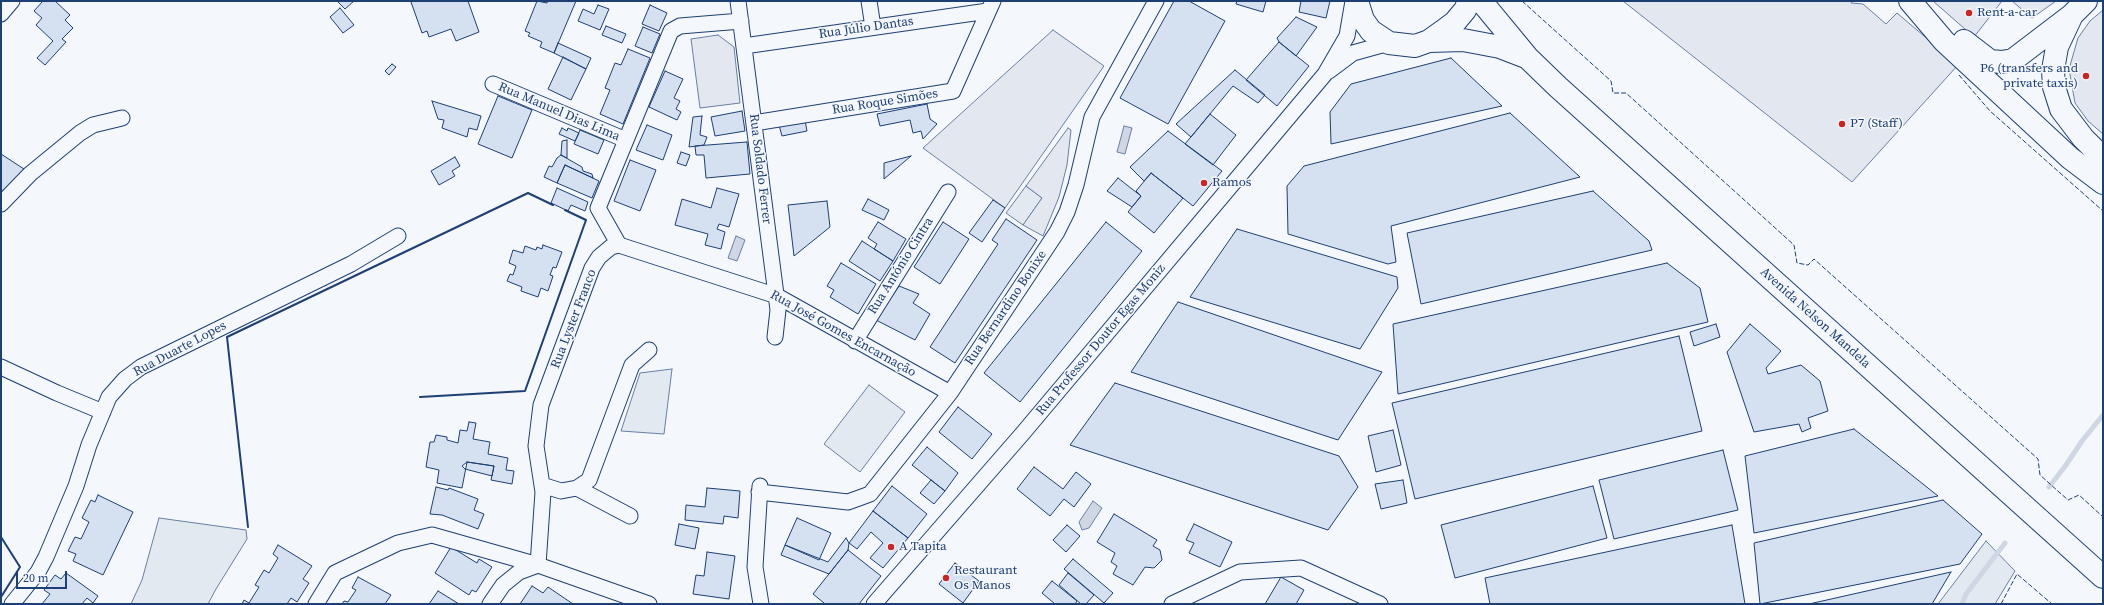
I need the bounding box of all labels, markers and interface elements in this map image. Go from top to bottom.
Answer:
place label: Rent-a-car [1977,5,2037,21]
marker: Rent-a-car [1964,8,1974,18]
street label: Rua Júlio Dantas [818,14,914,42]
place label: P6 (transfers and private taxis) [1980,61,2078,92]
marker: P6 (transfers and private taxis) [2081,71,2091,81]
street label: Rua Manuel Dias Lima [496,79,622,145]
street label: Rua Roque Simões [831,86,939,118]
street label: Rua Soldado Ferrer [745,113,775,225]
place label: P7 (Staff) [1850,116,1903,132]
marker: P7 (Staff) [1837,119,1847,129]
place label: Ramos [1212,175,1252,191]
marker: Ramos [1199,178,1209,188]
street label: Rua António Cintra [865,215,937,317]
street label: Rua Bernardino Bonixe [962,248,1050,368]
street label: Rua Professor Doutor Egas Moniz [1033,261,1169,419]
street label: Avenida Nelson Mandela [1757,264,1873,372]
street label: Rua Lyster Franco [548,267,600,371]
street label: Rua José Gomes Encarnação [767,287,919,381]
street label: Rua Duarte Lopes [131,318,229,380]
place label: A Tapita [899,539,947,555]
marker: A Tapita [886,542,896,552]
scale bar [18,563,69,589]
place label: Restaurant Os Manos [954,563,1017,594]
text: 20 m [23,570,49,586]
marker: Restaurant Os Manos [941,573,951,583]

